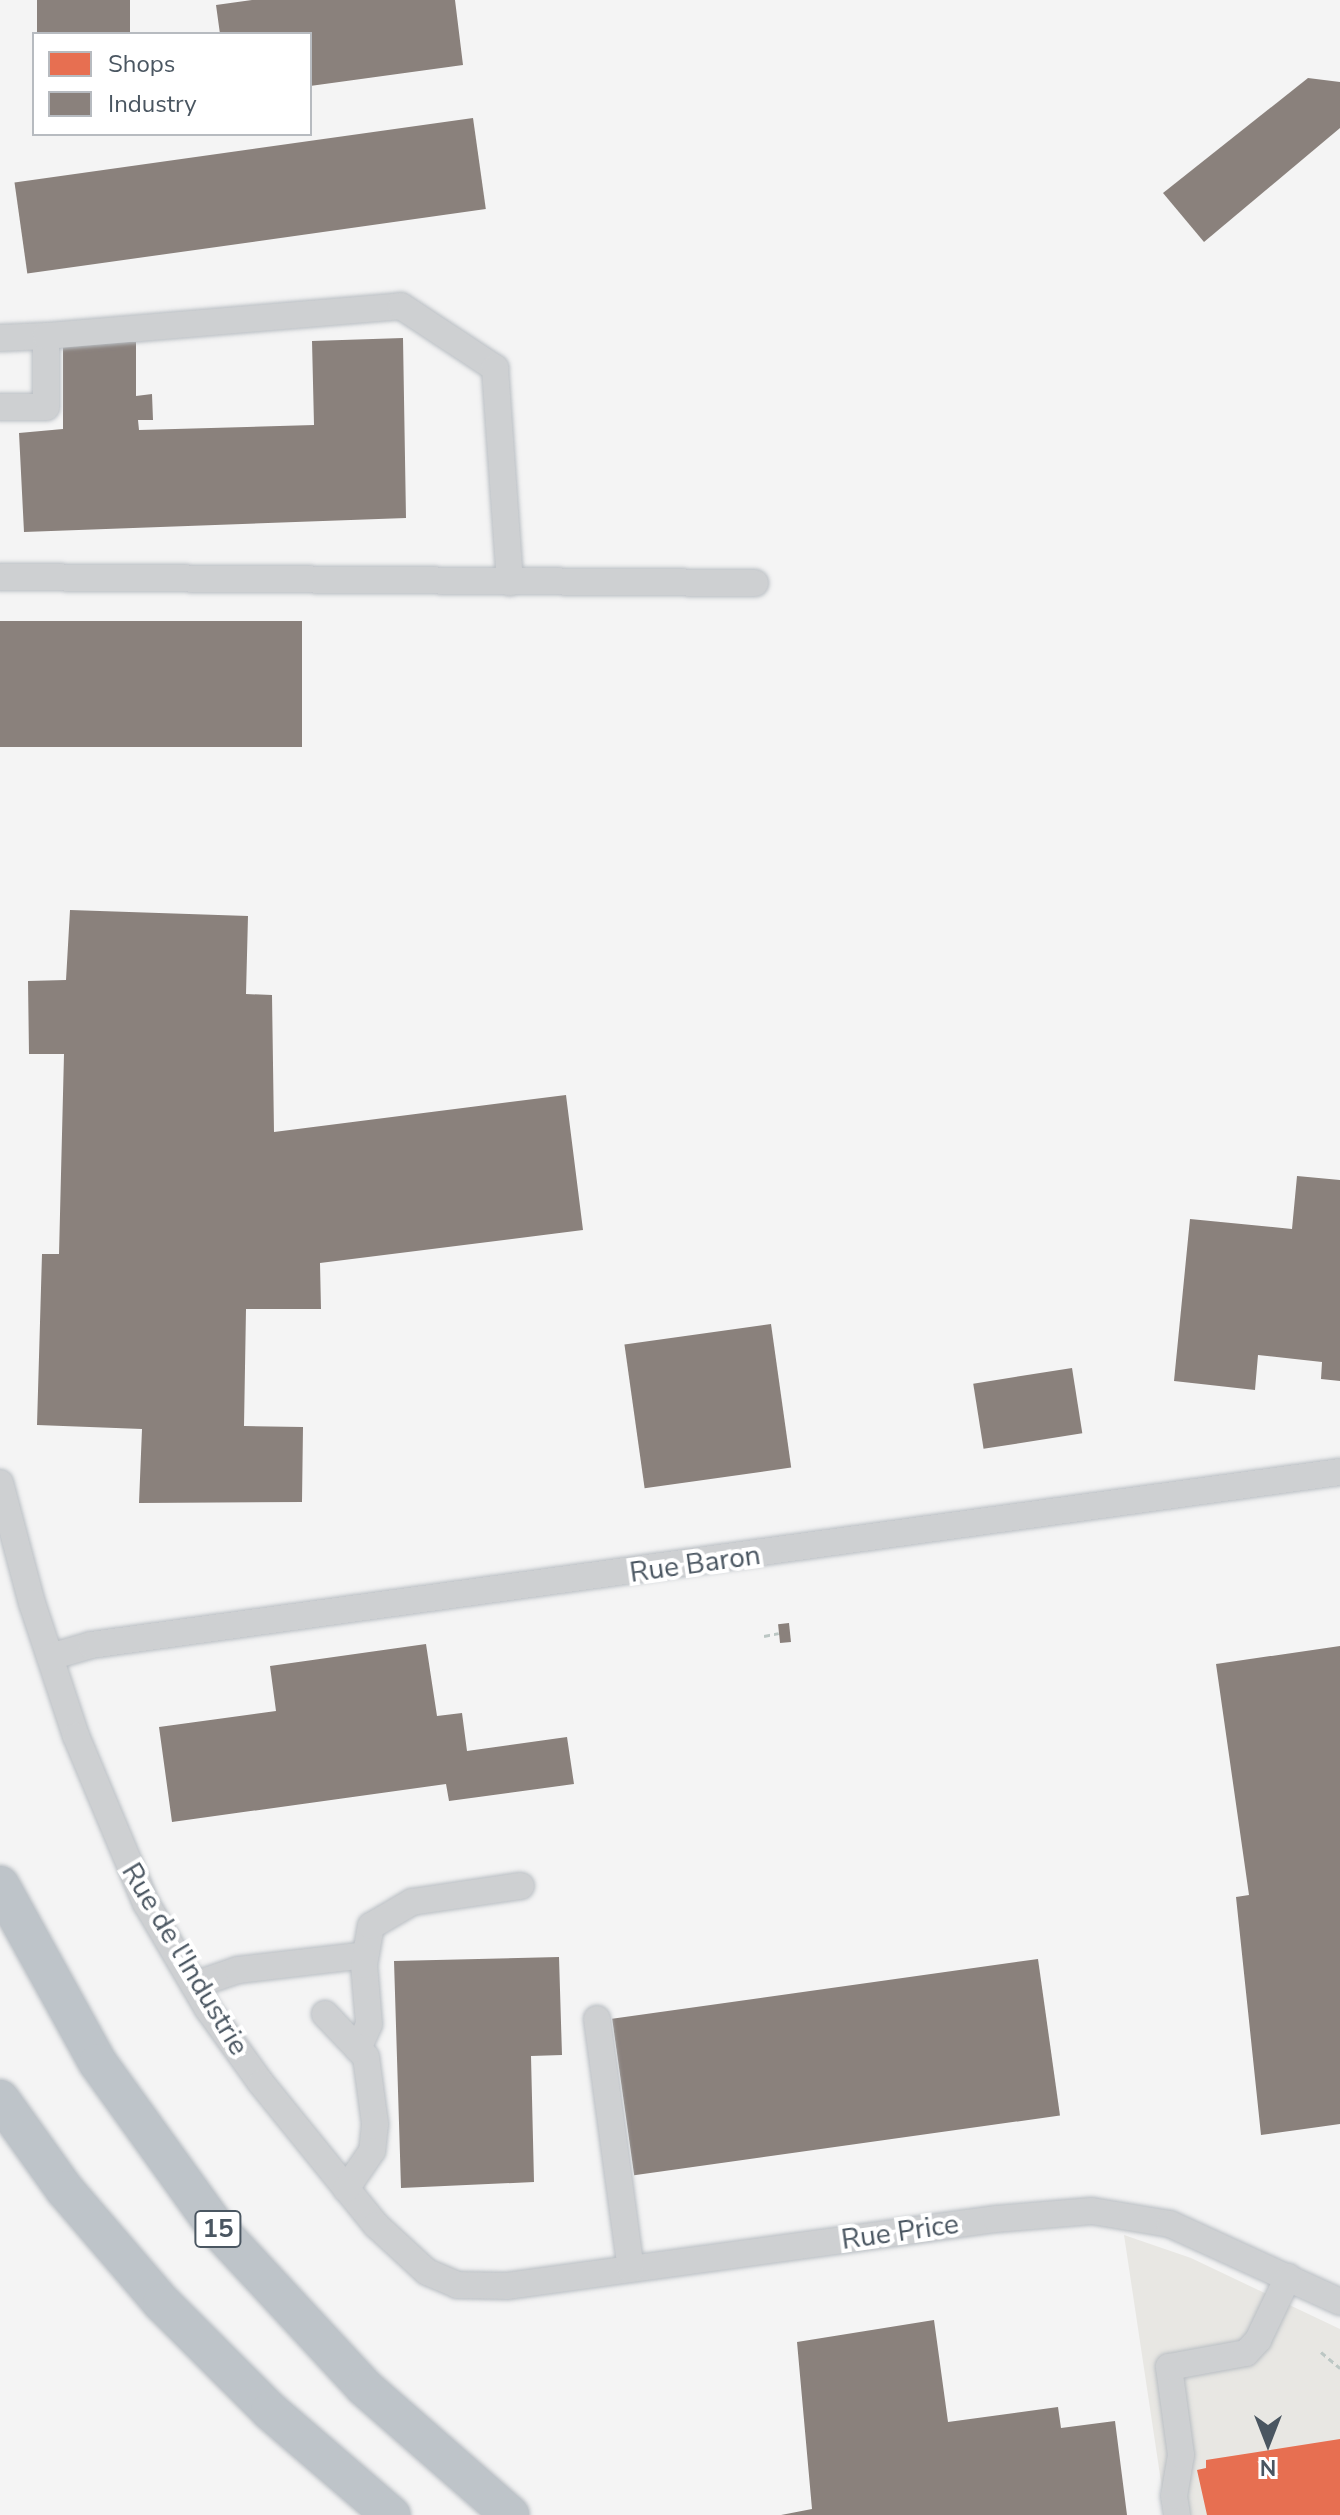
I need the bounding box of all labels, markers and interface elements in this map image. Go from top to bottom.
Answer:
legend [32,32,312,136]
text: Shops [108,48,175,80]
text: Industry [108,88,197,120]
street label: Rue Baron [627,1538,763,1590]
street label: Rue de l'Industrie [114,1857,256,2061]
road number: 15 [194,2207,242,2251]
street label: Rue Price [839,2207,961,2257]
north arrow [1228,2403,1308,2483]
text: N [1260,2452,1276,2482]

